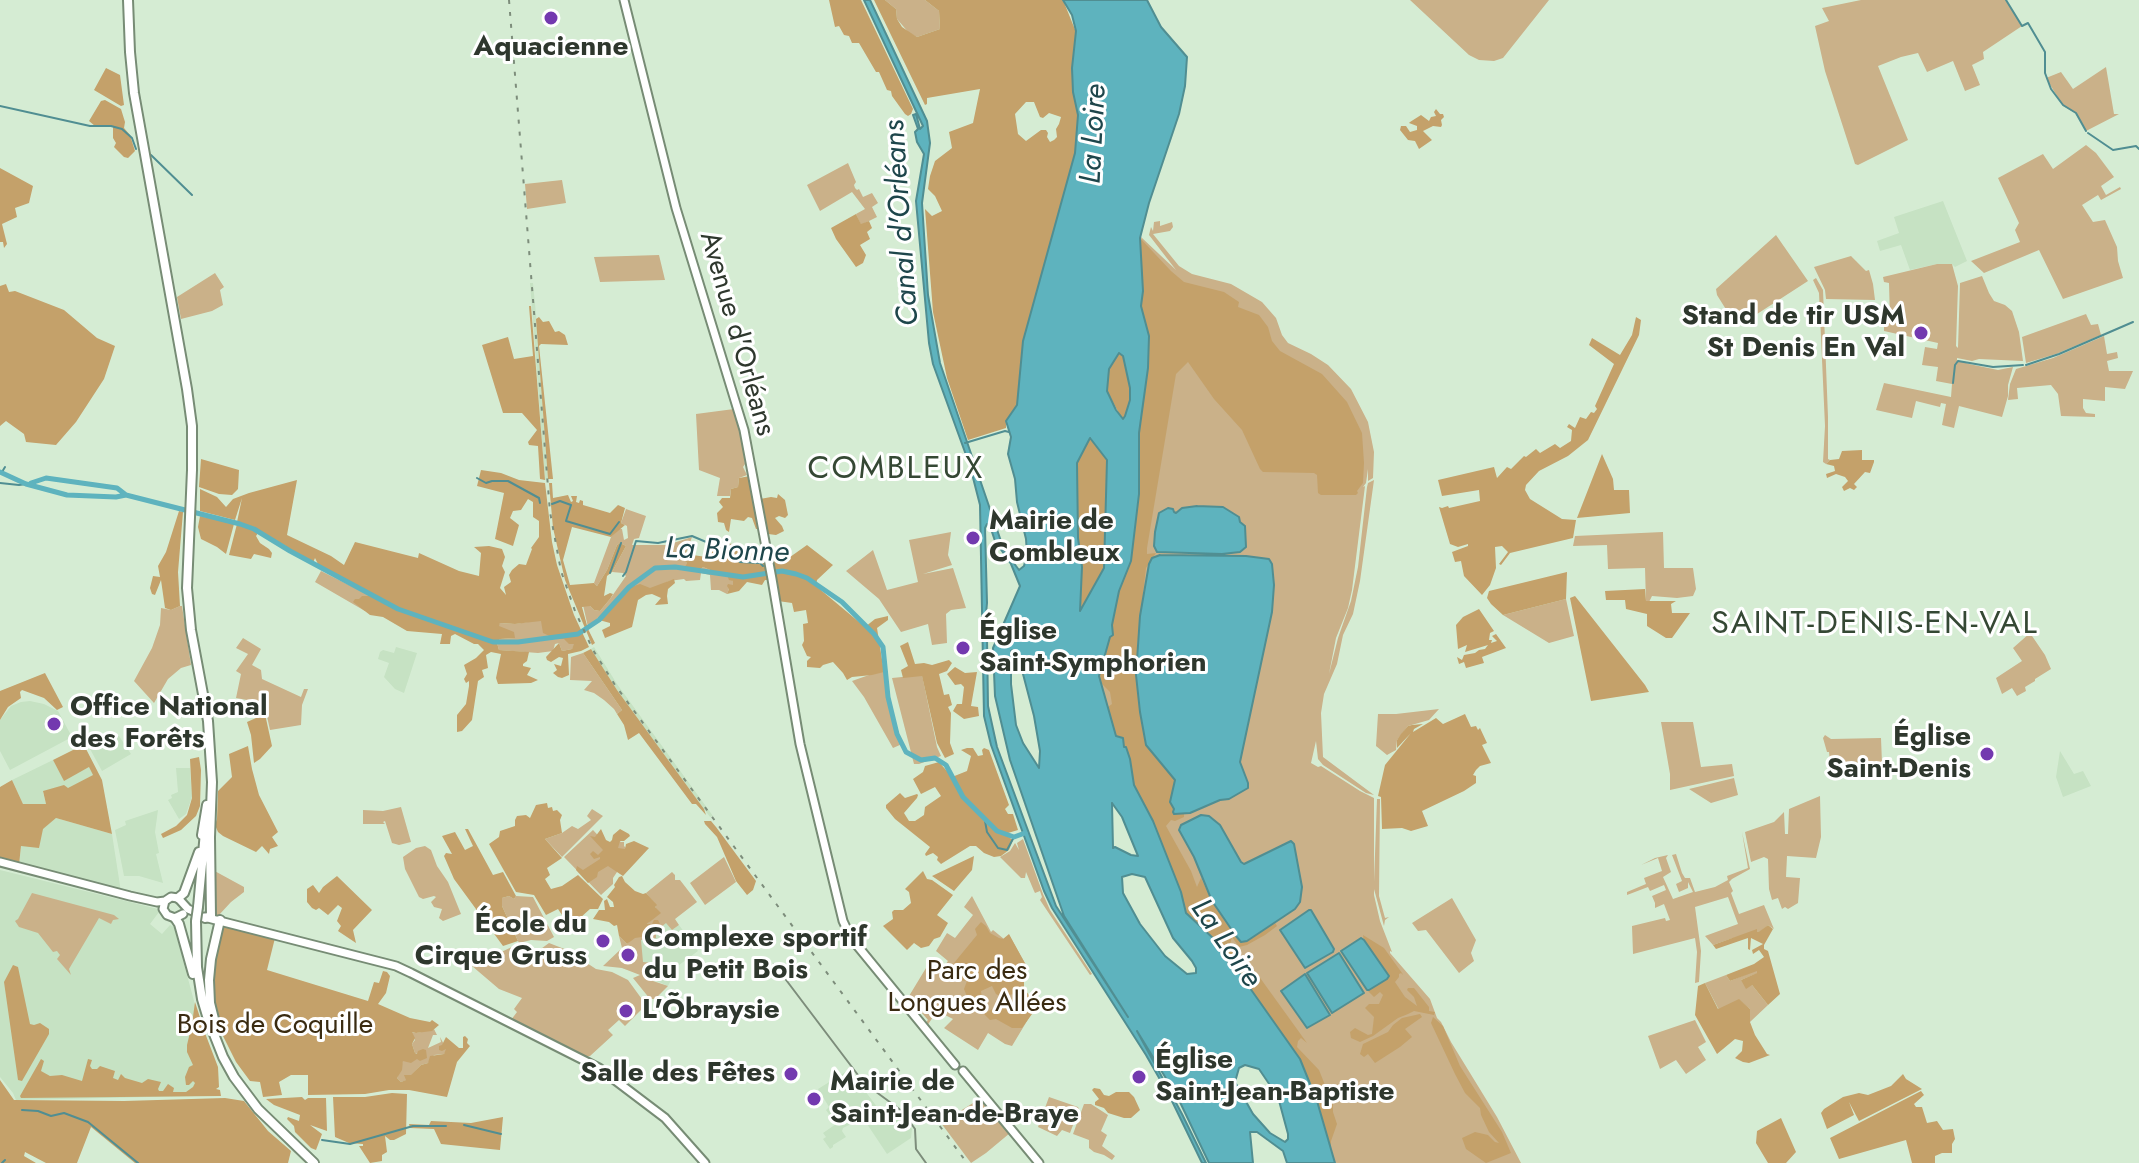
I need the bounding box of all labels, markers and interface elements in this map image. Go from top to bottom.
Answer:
marker: Aquacienne [542,9,560,27]
place label: Aquacienne [474,31,628,65]
water label: La Loire [1074,83,1116,185]
water label: Canal d'Orléans [878,119,928,327]
street label: Avenue d'Orléans [691,228,781,440]
place label: Stand de tir USM St Denis En Val [1681,300,1905,366]
marker: Stand de tir USM St Denis En Val [1912,324,1930,342]
district label: COMBLEUX [808,451,984,489]
place label: Mairie de Combleux [989,505,1120,571]
marker: Mairie de Combleux [964,529,982,547]
water label: La Bionne [664,532,790,572]
district label: SAINT-DENIS-EN-VAL [1711,606,2039,644]
place label: Église Saint-Symphorien [979,615,1207,681]
marker: Église Saint-Symphorien [954,639,972,657]
place label: Office National des Forêts [70,691,267,757]
marker: Office National des Forêts [45,715,63,733]
place label: Église Saint-Denis [1826,721,1971,787]
marker: Église Saint-Denis [1978,745,1996,763]
water label: La Loire [1182,893,1268,995]
place label: École du Cirque Gruss [415,908,587,974]
place label: Complexe sportif du Petit Bois [644,922,867,988]
marker: École du Cirque Gruss [594,932,612,950]
marker: Complexe sportif du Petit Bois [619,946,637,964]
park label: Parc des Longues Allées [888,955,1066,1021]
place label: L'Õbraysie [642,994,780,1028]
marker: L'Õbraysie [617,1002,635,1020]
park label: Bois de Coquille [177,1009,373,1043]
place label: Église Saint-Jean-Baptiste [1155,1044,1395,1110]
place label: Salle des Fêtes [580,1057,775,1091]
marker: Salle des Fêtes [782,1065,800,1083]
place label: Mairie de Saint-Jean-de-Braye [830,1066,1079,1132]
marker: Église Saint-Jean-Baptiste [1130,1068,1148,1086]
marker: Mairie de Saint-Jean-de-Braye [805,1090,823,1108]

